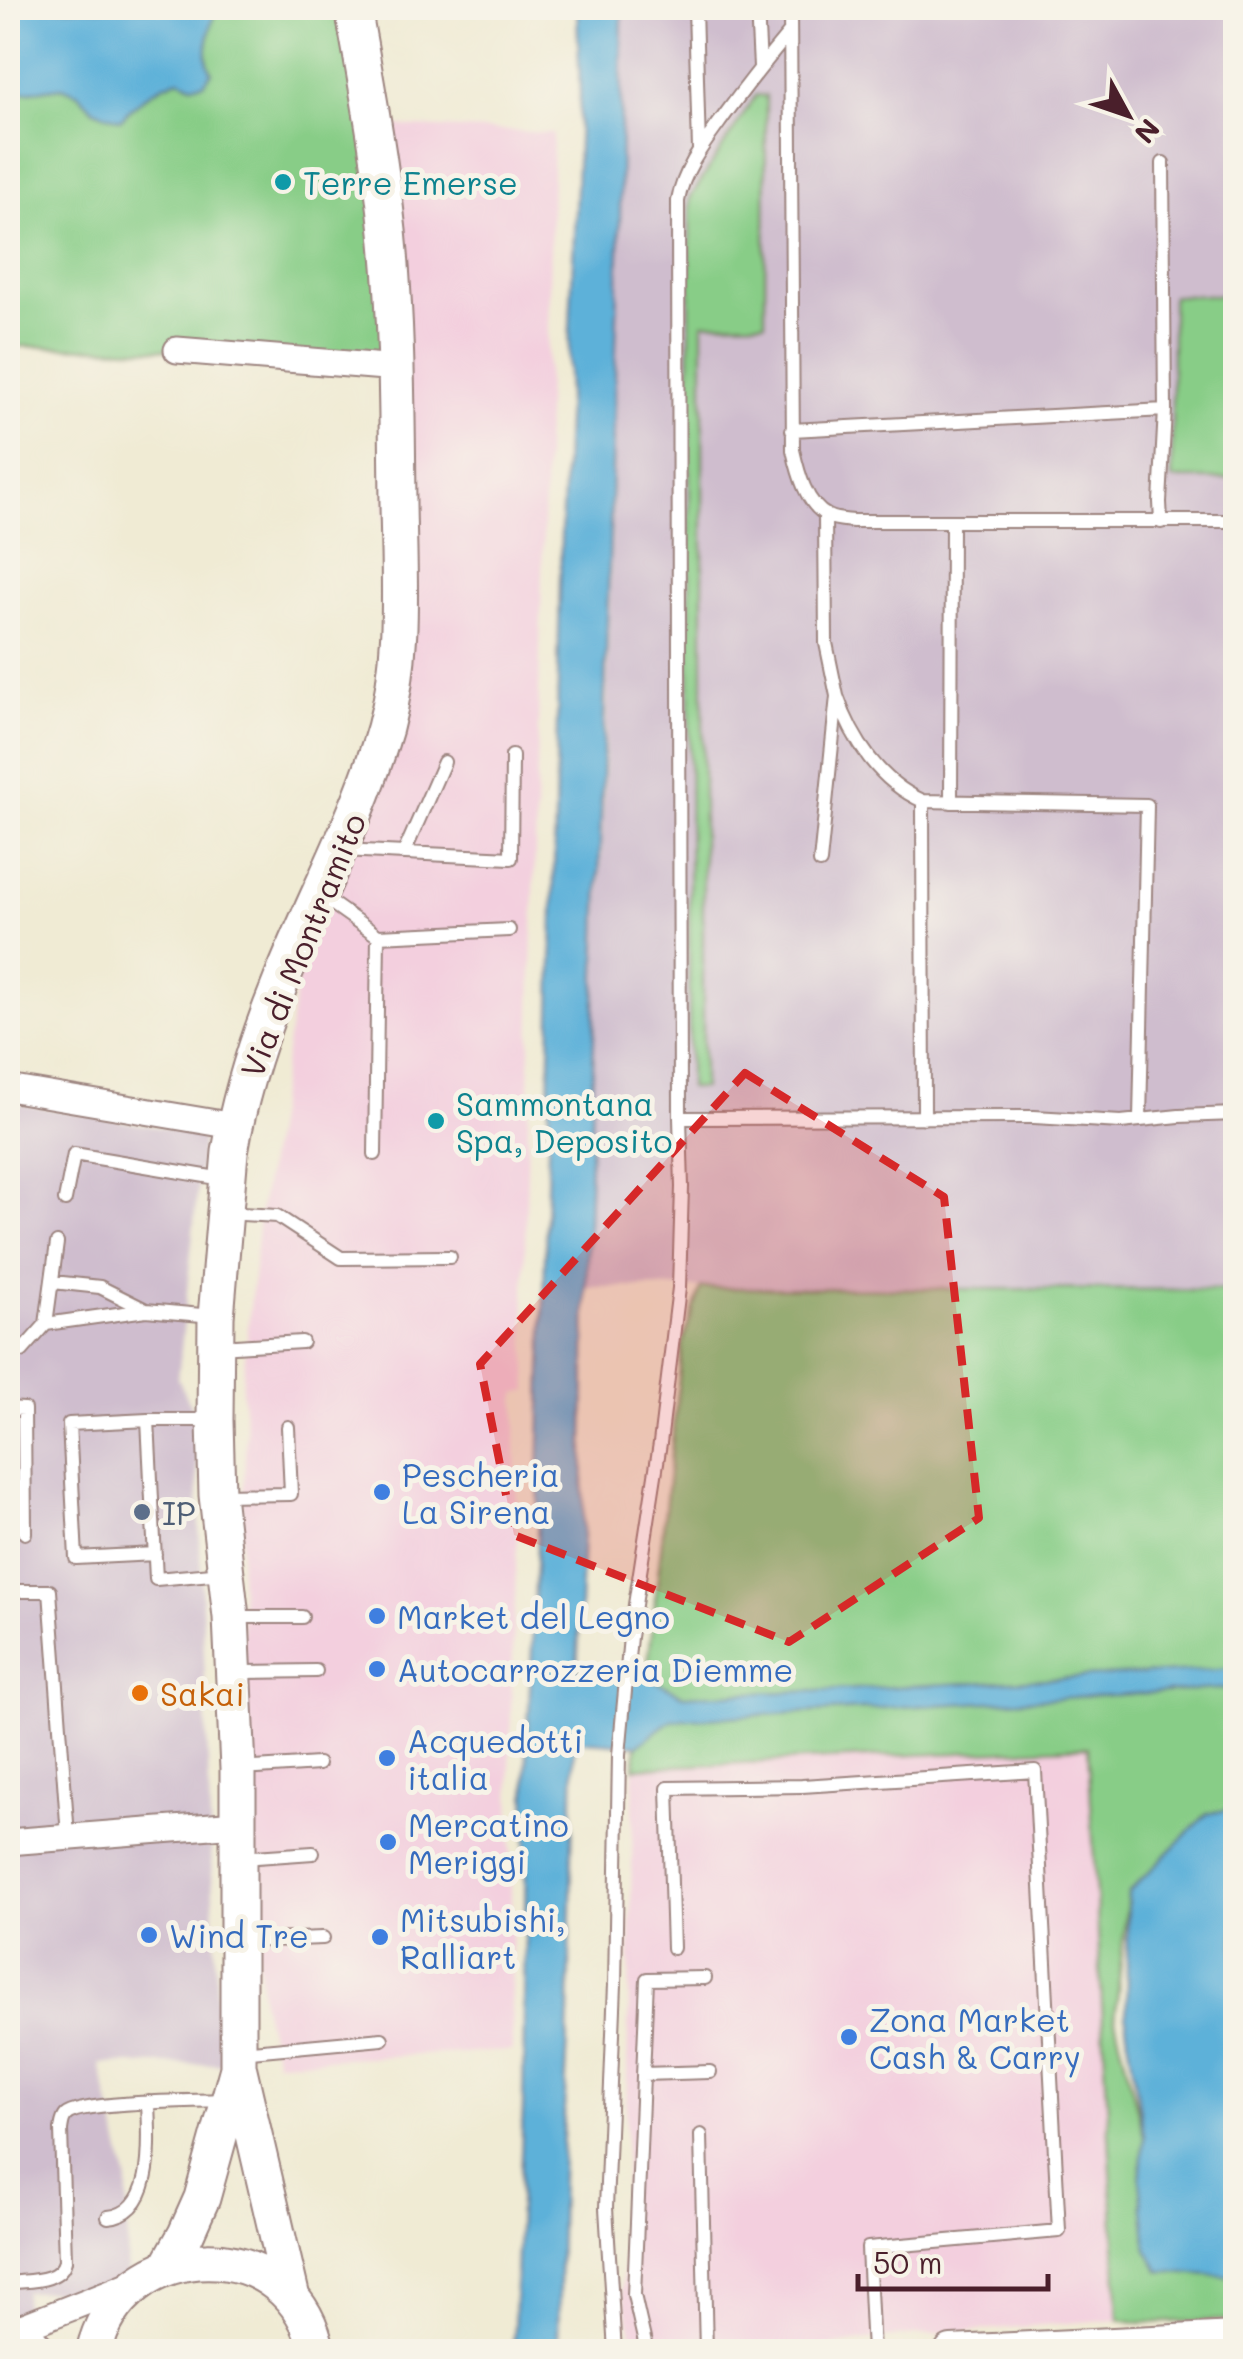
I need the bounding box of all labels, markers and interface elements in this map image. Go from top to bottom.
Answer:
north arrow [1078,65,1178,165]
text: N [1127,112,1169,151]
place label: Terre Emerse [303,161,518,203]
marker: Terre Emerse [272,171,294,193]
street label: Via di Montramito [230,807,374,1083]
place label: Sammontana Spa, Deposito [456,1082,672,1161]
marker: Sammontana Spa, Deposito [425,1110,447,1132]
place label: Pescheria La Sirena [402,1453,559,1532]
marker: Pescheria La Sirena [371,1481,393,1503]
place label: IP [162,1491,196,1533]
marker: IP [131,1501,153,1523]
place label: Market del Legno [397,1595,670,1637]
marker: Market del Legno [366,1605,388,1627]
place label: Autocarrozzeria Diemme [397,1648,793,1690]
marker: Autocarrozzeria Diemme [366,1658,388,1680]
place label: Sakai [160,1672,245,1714]
marker: Sakai [129,1682,151,1704]
place label: Acquedotti italia [407,1719,583,1798]
marker: Acquedotti italia [376,1747,398,1769]
place label: Mercatino Meriggi [408,1803,569,1882]
marker: Mercatino Meriggi [377,1831,399,1853]
place label: Mitsubishi, Ralliart [400,1898,566,1977]
place label: Wind Tre [169,1914,309,1956]
marker: Wind Tre [138,1924,160,1946]
marker: Mitsubishi, Ralliart [369,1926,391,1948]
place label: Zona Market Cash & Carry [869,1998,1081,2078]
marker: Zona Market Cash & Carry [838,2026,860,2048]
scale bar [858,2229,1048,2291]
text: 50 m [873,2242,943,2282]

